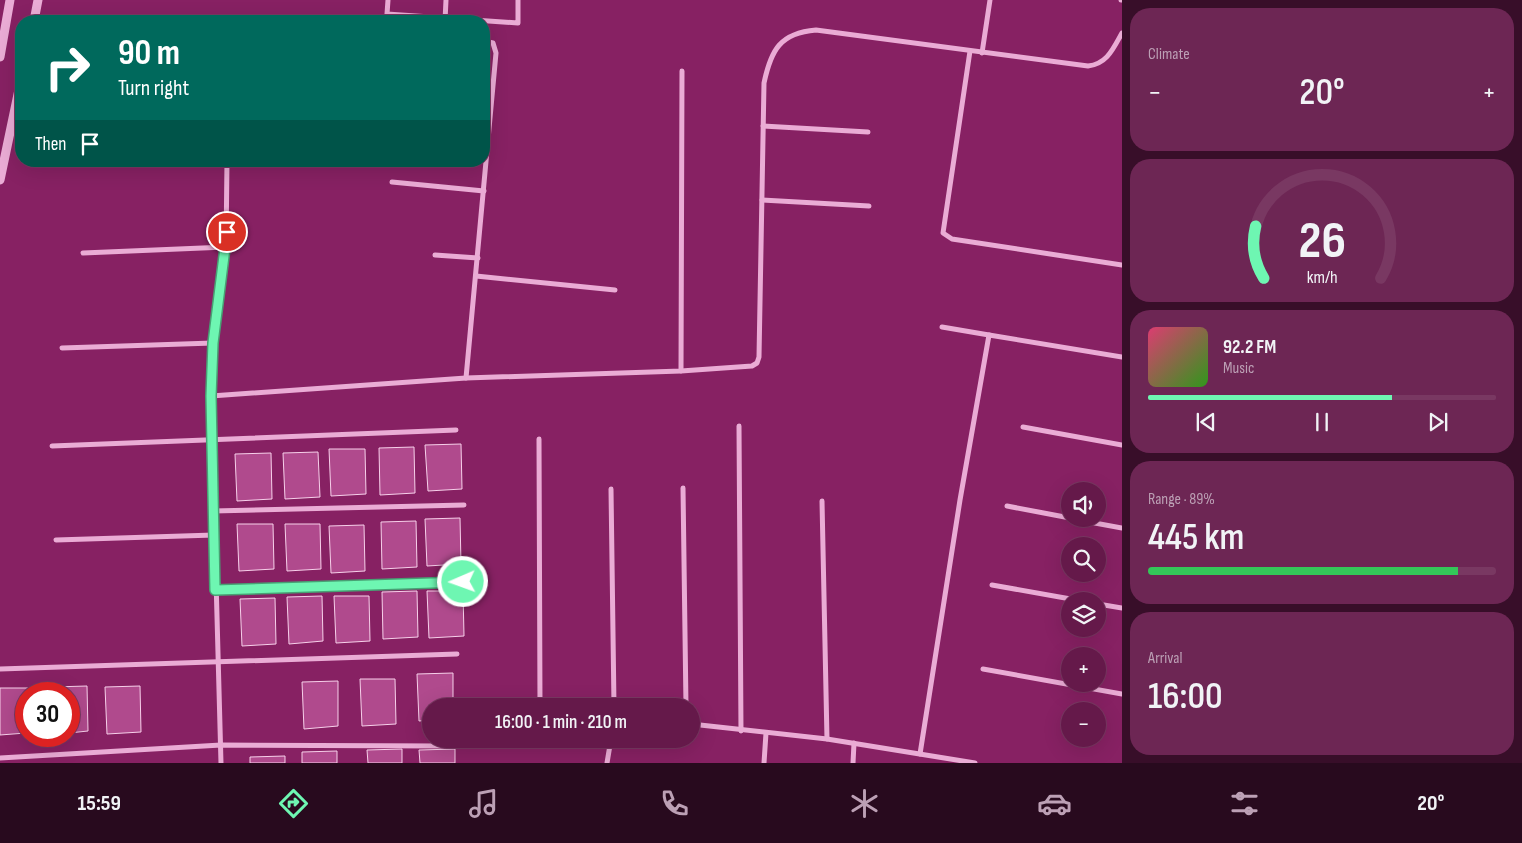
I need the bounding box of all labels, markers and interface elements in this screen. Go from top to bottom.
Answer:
text: 90 m [118,32,180,75]
icon: right [35,35,100,100]
text: Climate [1148,45,1190,64]
text: 20° [1299,70,1345,115]
text: Turn right [118,75,189,102]
text: − [1148,76,1162,109]
text: + [1482,76,1496,109]
icon: arrive [76,130,104,158]
text: Then [35,133,66,156]
text: 26 [1298,210,1346,273]
pin [206,211,248,253]
icon: arrive [213,218,241,246]
text: km/h [1307,267,1337,288]
text: 92.2 FM [1223,336,1276,359]
text: Music [1223,359,1254,378]
icon: previous [1192,408,1220,436]
icon: pause [1308,408,1336,436]
icon: next [1424,408,1452,436]
map controls [1061,482,1106,747]
button: sound [1061,482,1106,527]
text: Range · 89% [1148,490,1215,509]
text: 445 km [1148,515,1244,560]
button: search [1061,537,1106,582]
position arrow [436,555,488,607]
button: layers [1061,592,1106,637]
button: + [1061,647,1106,692]
text: Arrival [1148,649,1182,668]
text: 16:00 [1148,674,1223,719]
speed limit sign: 30 [15,682,80,747]
button: − [1061,702,1106,747]
text: 16:00 · 1 min · 210 m [495,711,627,734]
icon: directions [276,786,311,821]
icon: music [466,786,501,821]
icon: phone [657,786,692,821]
icon: climate [847,786,882,821]
icon: car [1037,786,1072,821]
icon: filters [1227,786,1262,821]
text: 15:59 [78,790,121,817]
text: 20° [1417,790,1444,817]

